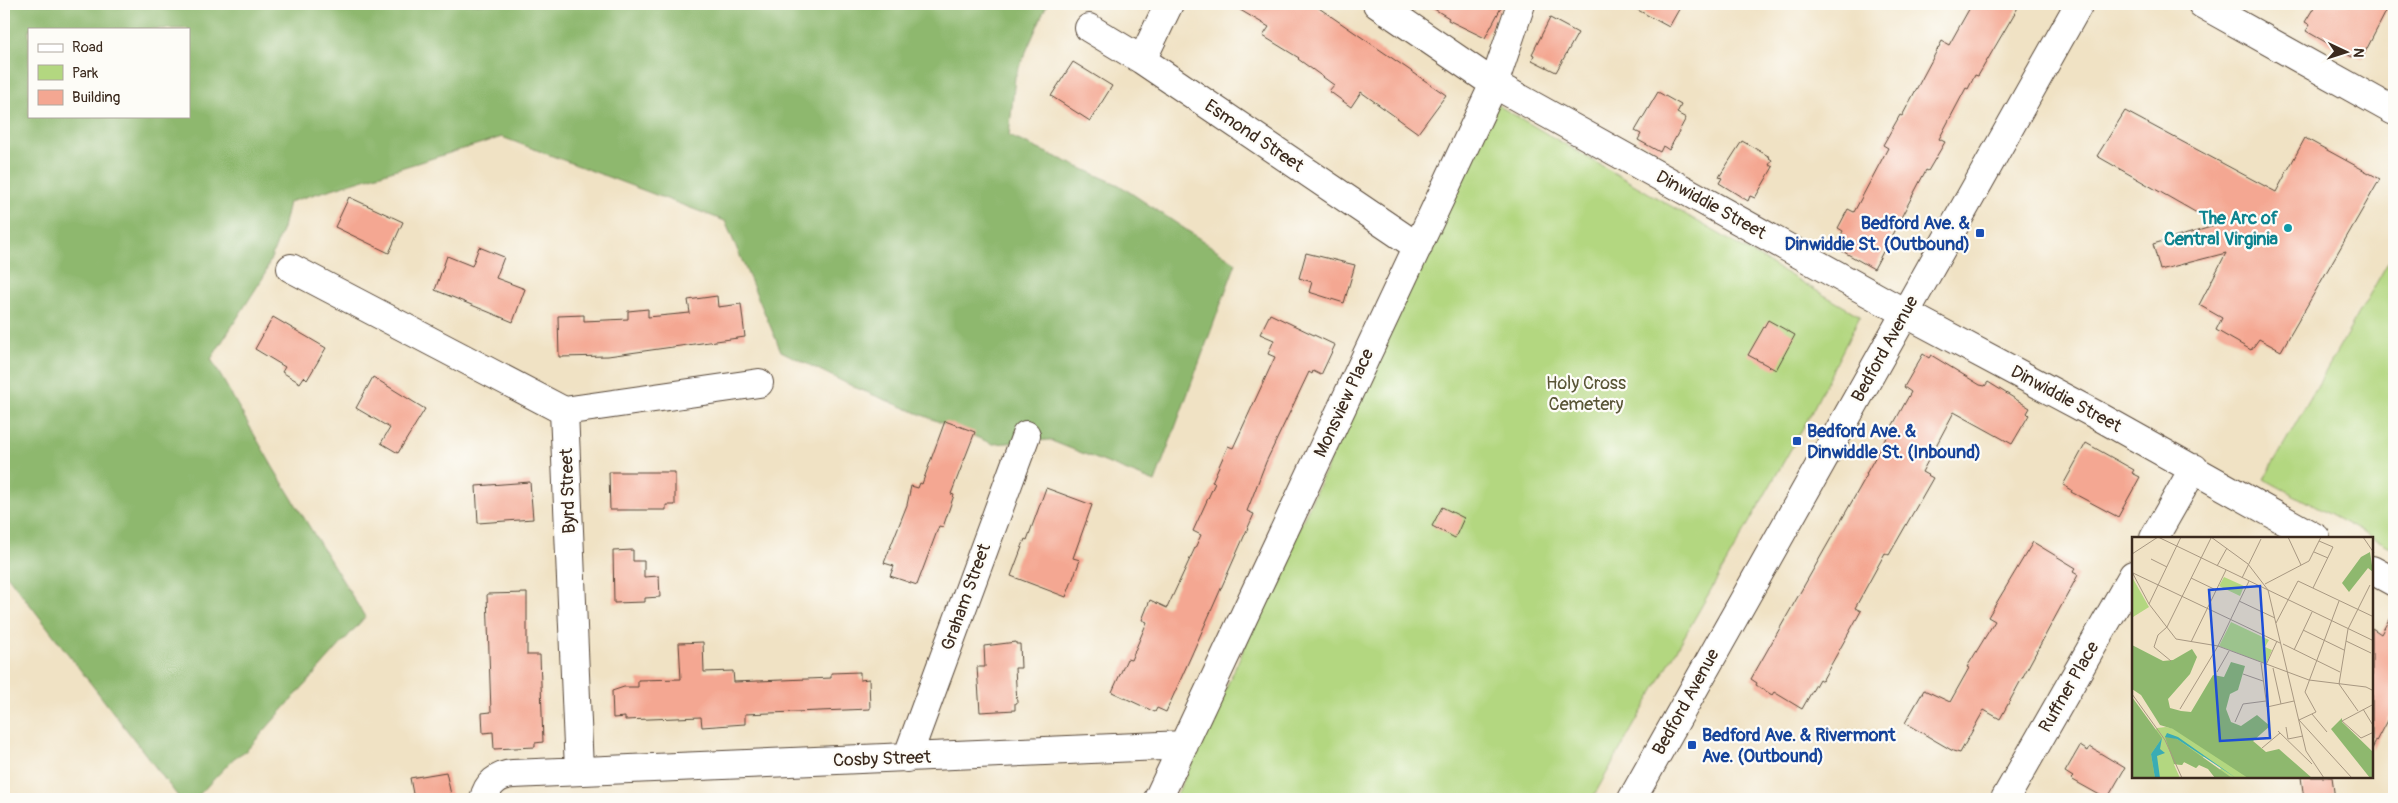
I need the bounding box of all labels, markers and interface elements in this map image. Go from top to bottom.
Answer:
legend [28,28,190,118]
north arrow [2320,28,2370,78]
text: Road [72,38,103,57]
text: N [2350,48,2367,58]
text: Park [72,64,99,83]
text: Building [72,88,120,107]
street label: Esmond Street [1200,94,1309,178]
street label: Dinwiddie Street [1652,165,1771,245]
place label: The Arc of Central Virginia [2164,207,2279,251]
place label: Bedford Ave. & Dinwiddie St. (Outbound) [1785,212,1970,256]
marker: The Arc of Central Virginia [2282,222,2294,234]
marker: Bedford Ave. & Dinwiddie St. (Outbound) [1974,227,1986,239]
street label: Bedford Avenue [1846,292,1924,406]
street label: Monsview Place [1309,345,1379,461]
street label: Dinwiddie Street [2007,360,2126,438]
park label: Holy Cross Cemetery [1546,372,1626,416]
place label: Bedford Ave. & Dinwiddle St. (Inbound) [1807,420,1981,464]
marker: Bedford Ave. & Dinwiddle St. (Inbound) [1791,435,1803,447]
street label: Byrd Street [555,447,581,534]
inset map [2132,537,2373,778]
street label: Graham Street [936,540,996,654]
street label: Ruffner Place [2034,637,2104,737]
street label: Bedford Avenue [1647,645,1725,759]
place label: Bedford Ave. & Rivermont Ave. (Outbound) [1702,724,1896,768]
marker: Bedford Ave. & Rivermont Ave. (Outbound) [1686,739,1698,751]
street label: Cosby Street [833,746,932,772]

